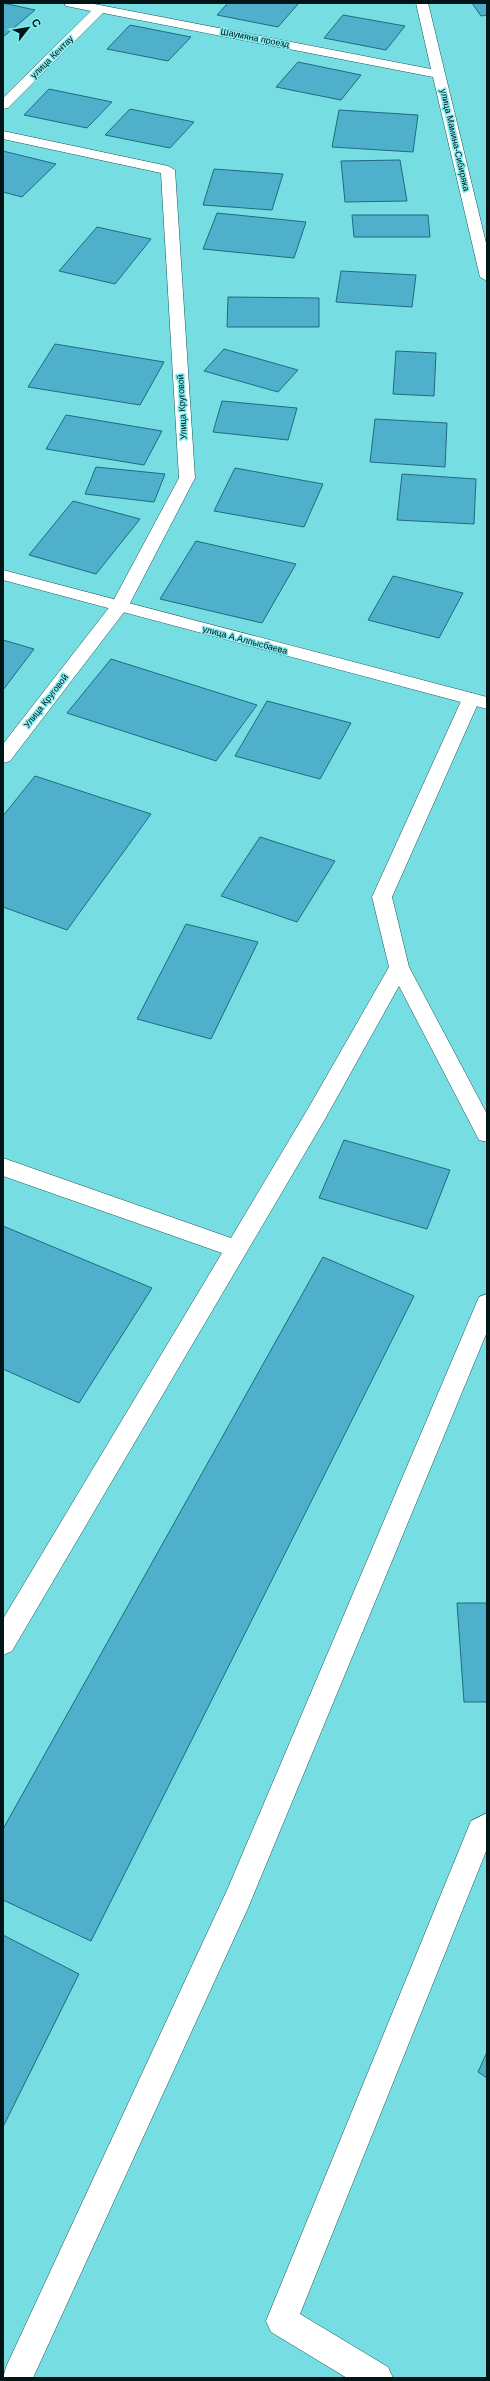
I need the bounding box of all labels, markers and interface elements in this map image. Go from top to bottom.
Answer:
north arrow [8,8,48,48]
text: С [29,16,44,29]
street label: Шаумяна проезд [220,26,291,50]
street label: улица Кентау [29,33,76,80]
street label: улица Мамина-Сибиряка [438,88,472,192]
street label: Улица Круговой [175,374,189,440]
street label: улица А.Алпысбаева [201,624,289,656]
street label: Улица Круговой [22,672,70,730]

